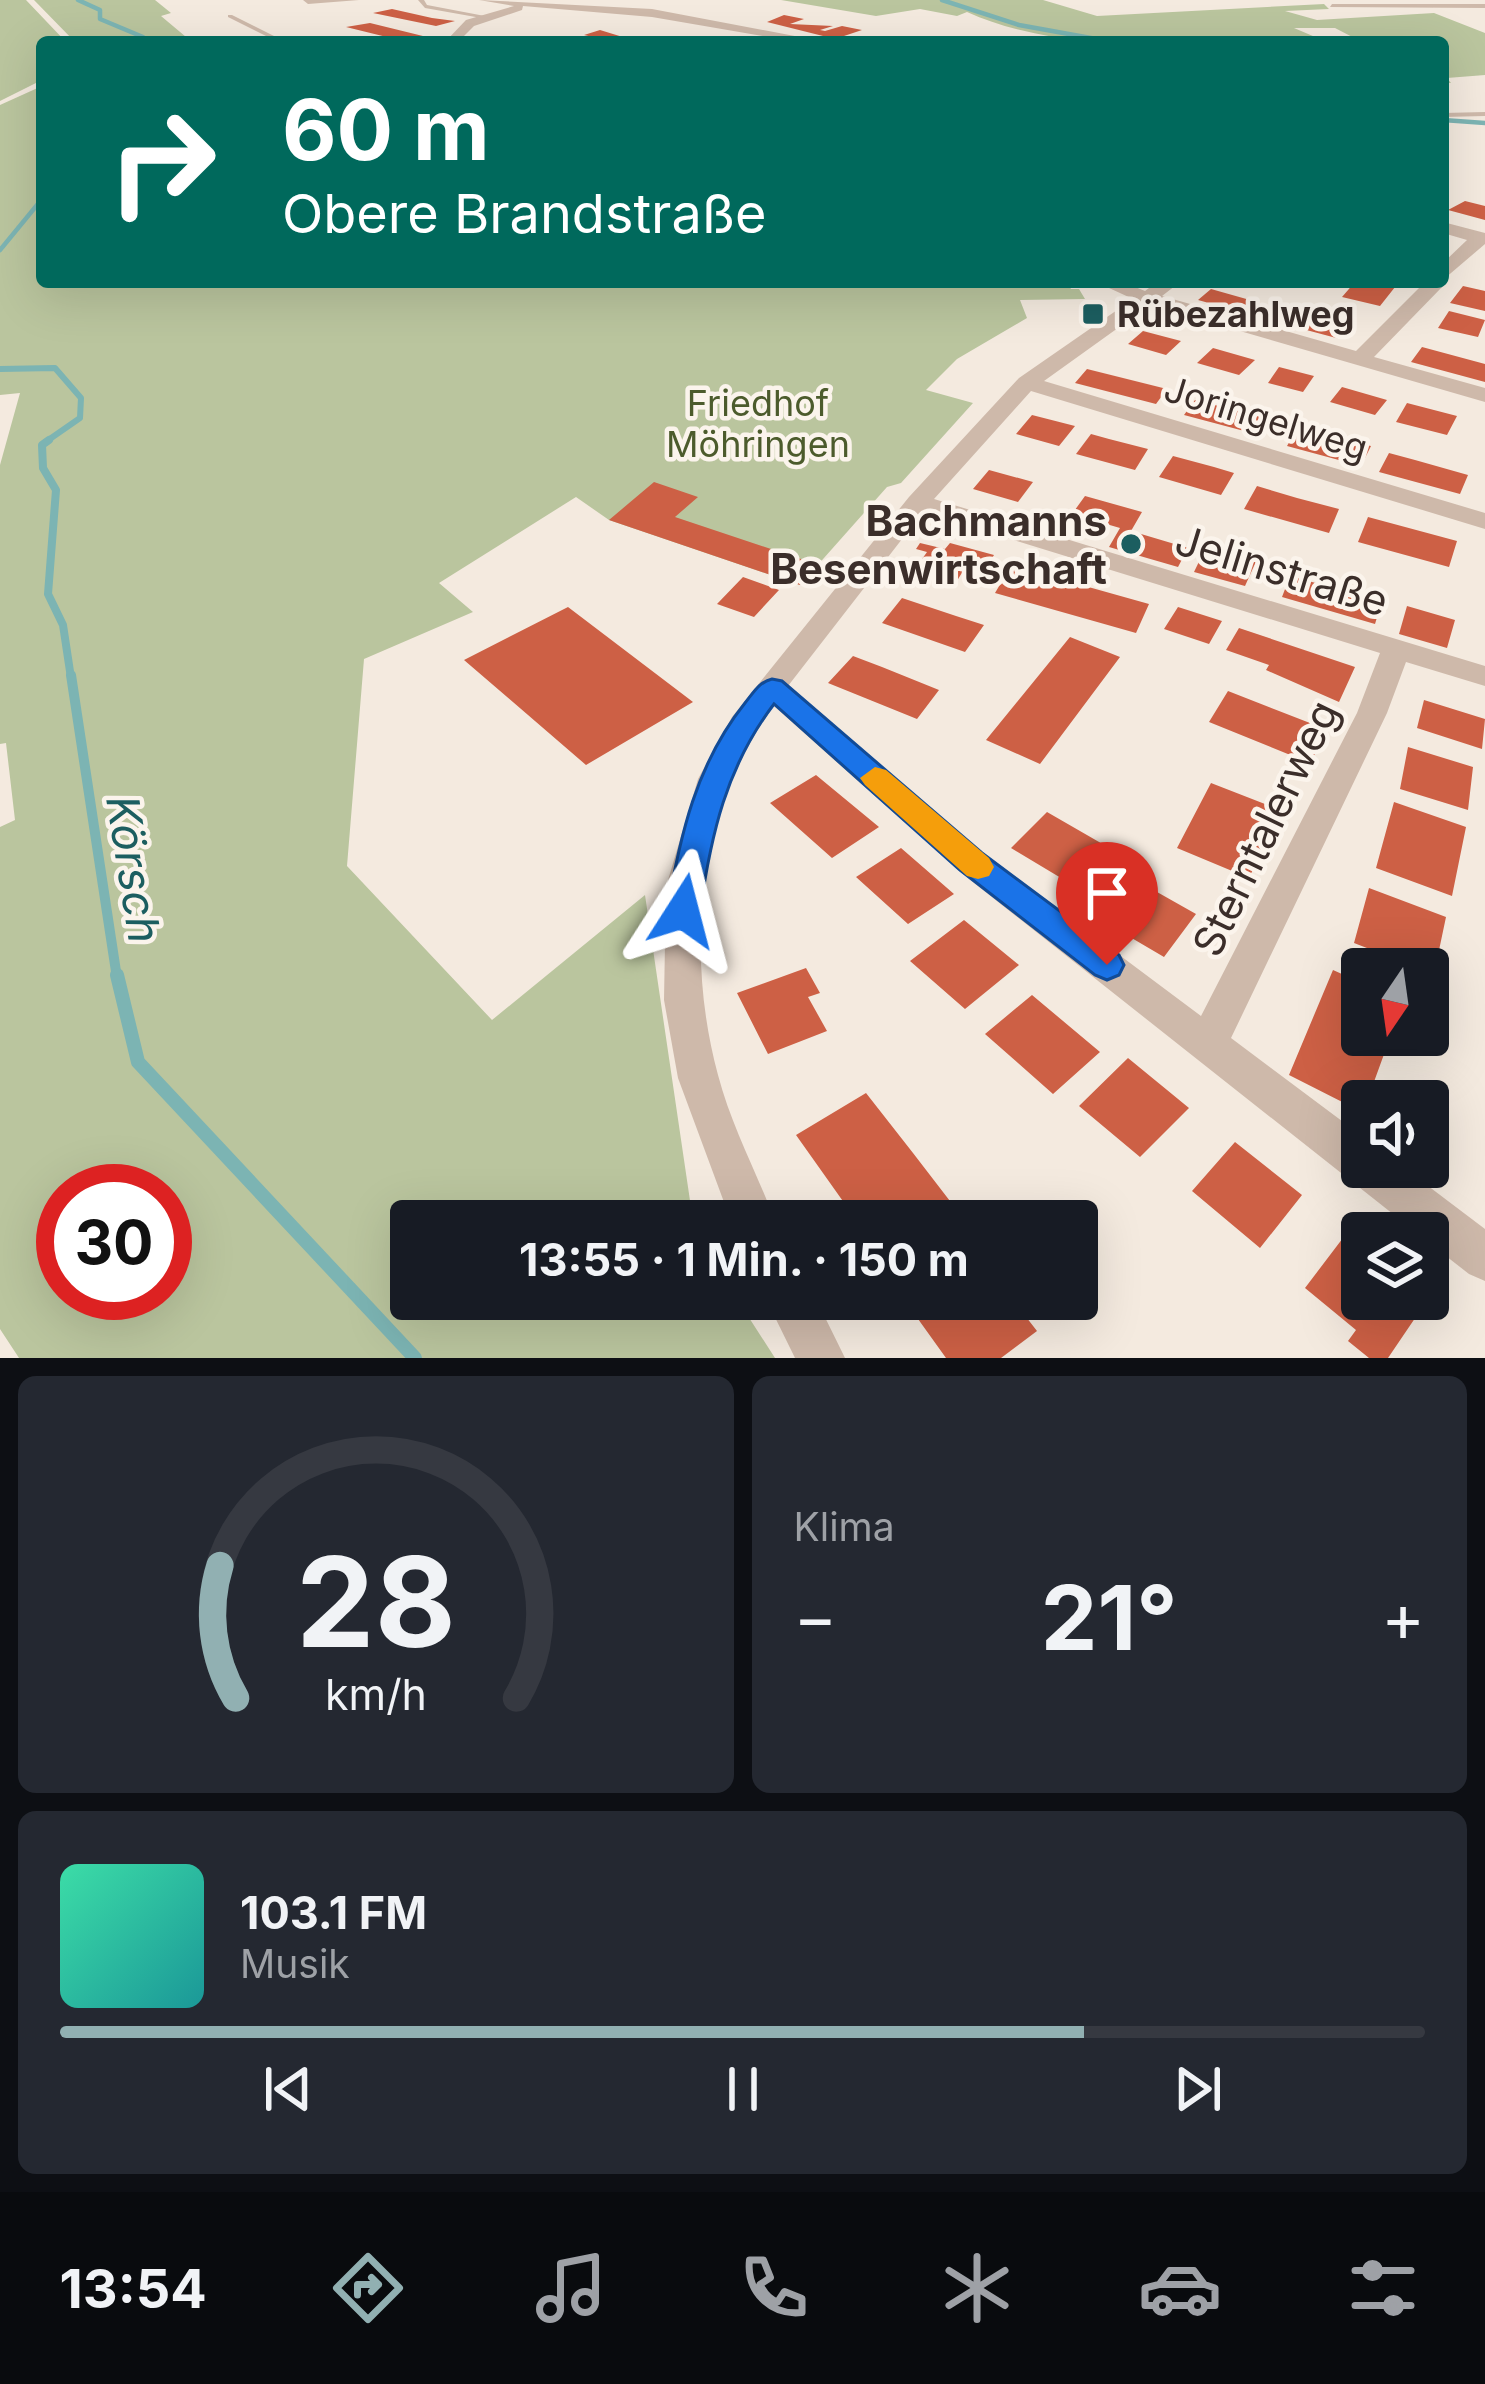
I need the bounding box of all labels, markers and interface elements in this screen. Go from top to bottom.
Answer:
text: 60 m [282,79,490,180]
icon: right [84,84,240,240]
text: Obere Brandstraße [282,181,766,246]
place label: Rübezahlweg [1117,292,1354,336]
marker: Rübezahlweg [1080,301,1106,327]
street label: Joringelweg [1159,366,1373,470]
park label: Friedhof Möhringen [666,381,850,466]
place label: Bachmanns Besenwirtschaft [770,495,1107,594]
street label: Jelinstraße [1170,514,1394,626]
marker: Bachmanns Besenwirtschaft [1118,531,1144,557]
street label: Sterntalerweg [1181,692,1349,964]
water label: Körsch [95,791,173,947]
pin [1056,842,1158,965]
position arrow [620,848,746,974]
icon: arrive [1074,860,1140,926]
north arrow [1341,948,1449,1056]
map controls [1341,948,1449,1320]
button: sound [1341,1080,1449,1188]
speed limit sign: 30 [36,1164,192,1320]
button: layers [1341,1212,1449,1320]
text: 13:55 · 1 Min. · 150 m [519,1232,969,1287]
text: Klima [794,1503,895,1550]
text: 28 [296,1526,456,1677]
text: 21° [1041,1563,1178,1672]
text: − [794,1577,837,1657]
text: + [1381,1577,1425,1657]
text: km/h [325,1667,427,1719]
text: 103.1 FM [240,1885,427,1940]
text: Musik [240,1940,350,1987]
icon: previous [255,2056,321,2122]
icon: pause [710,2056,776,2122]
icon: next [1165,2056,1231,2122]
icon: directions [326,2246,410,2330]
icon: music [529,2246,613,2330]
icon: phone [732,2246,816,2330]
icon: climate [935,2246,1019,2330]
icon: car [1138,2246,1222,2330]
icon: filters [1341,2246,1425,2330]
text: 13:54 [60,2256,207,2321]

